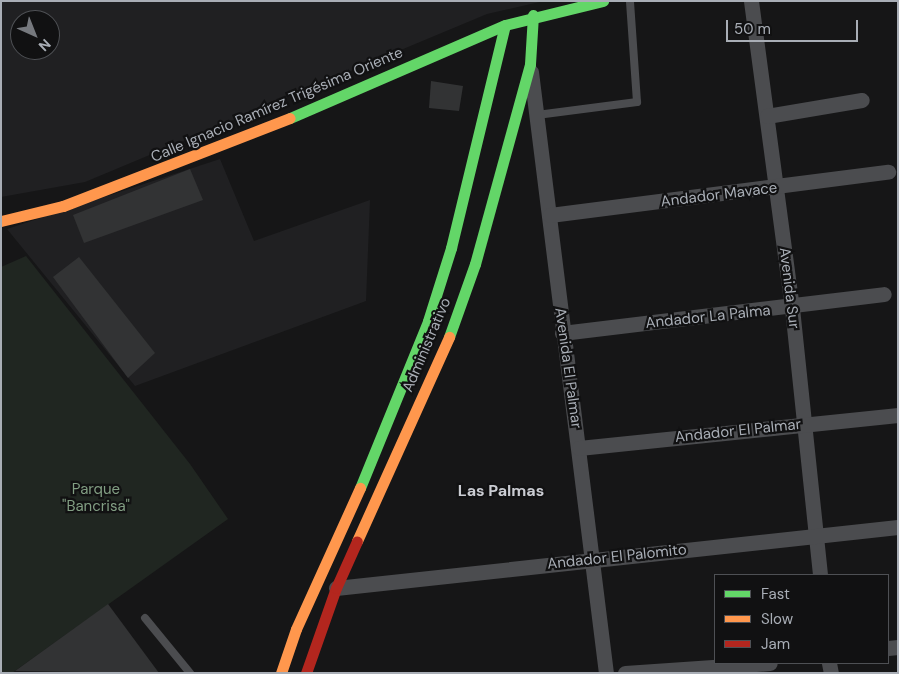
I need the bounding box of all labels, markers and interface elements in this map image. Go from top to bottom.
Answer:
north arrow [10,10,60,60]
scale bar [729,10,862,42]
text: 50 m [734,19,771,39]
text: N [35,35,55,55]
street label: Calle Ignacio Ramírez Trigésima Oriente [148,44,406,166]
street label: Andador Mavace [660,179,778,211]
street label: Avenida Sur [775,246,803,330]
street label: Administrativo [399,295,455,395]
street label: Andador La Palma [645,301,771,333]
street label: Avenida El Palmar [551,306,585,430]
street label: Andador El Palmar [674,415,802,447]
park label: Parque "Bancrisa" [62,480,130,515]
district label: Las Palmas [458,481,544,501]
street label: Andador El Palomito [546,541,688,573]
legend [714,574,889,664]
text: Fast [761,584,790,604]
text: Slow [761,609,793,629]
text: Jam [761,634,790,654]

